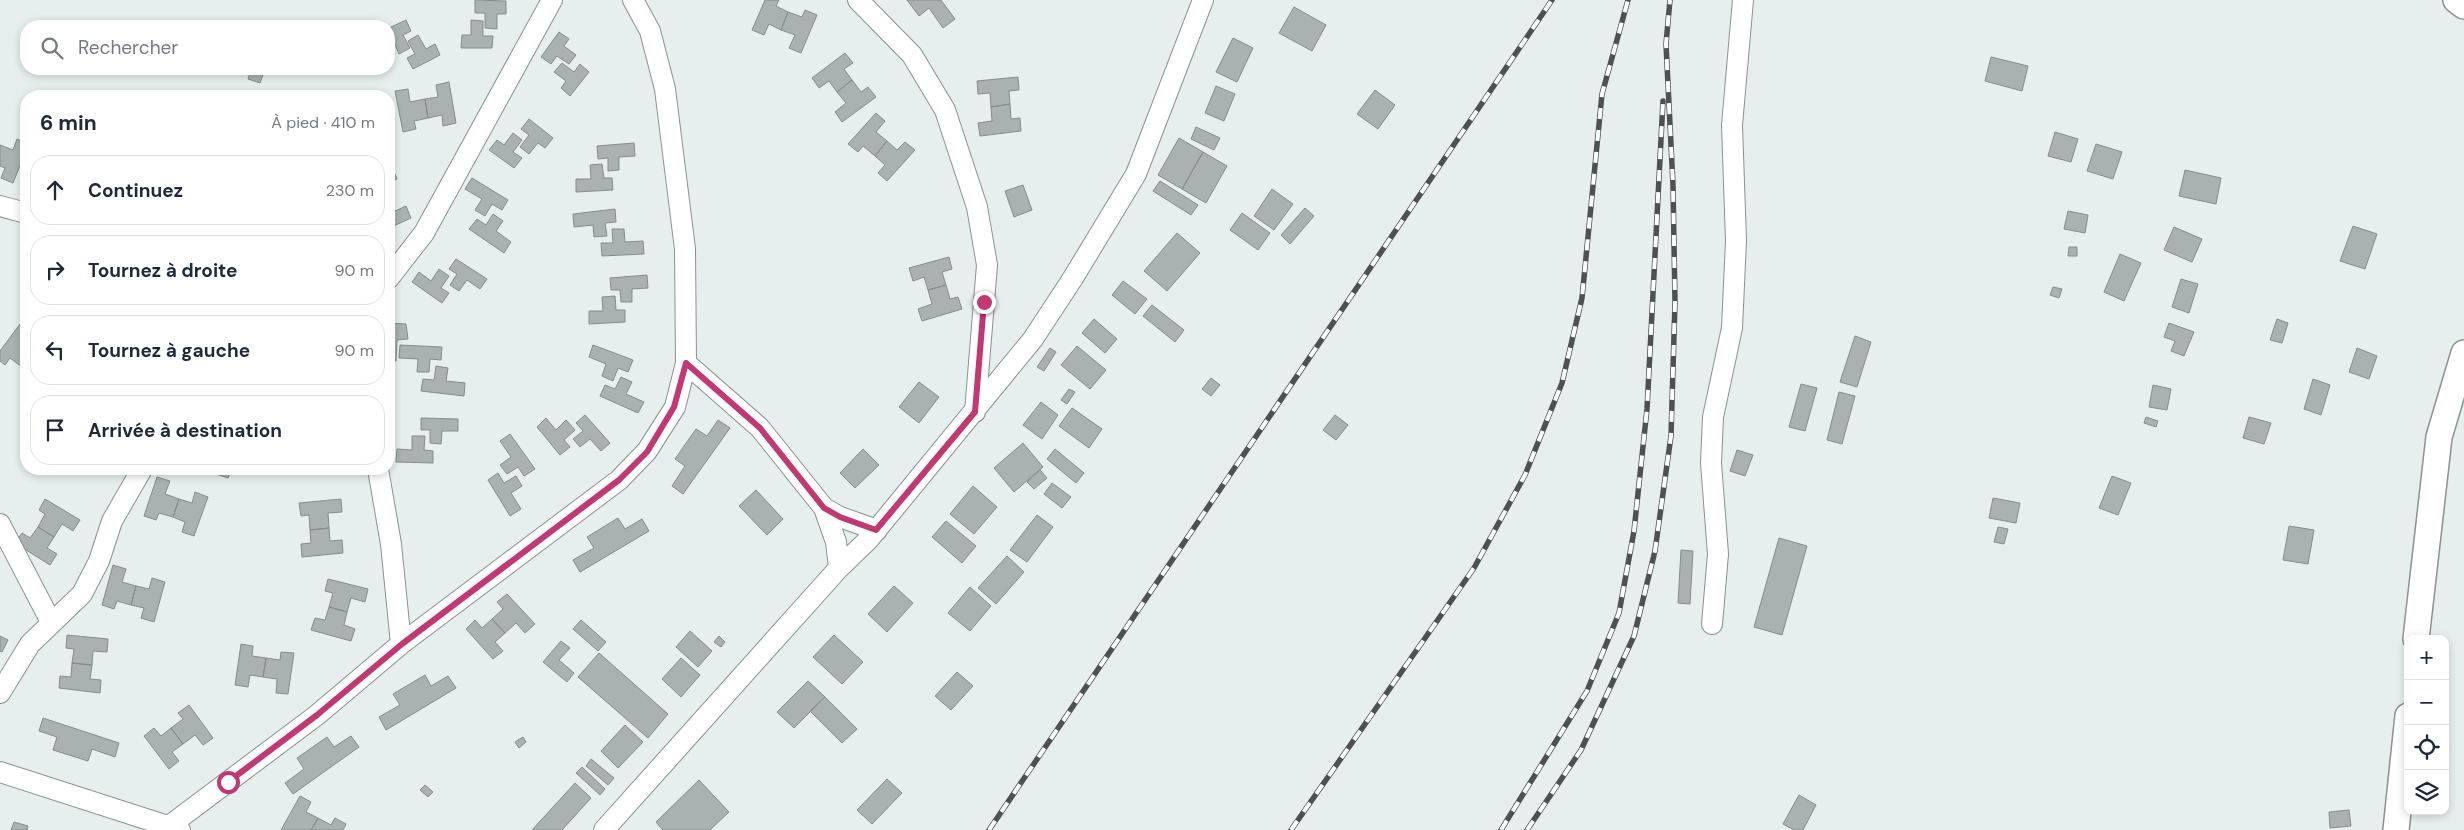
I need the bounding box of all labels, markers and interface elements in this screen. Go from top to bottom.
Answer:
search box [20,20,395,75]
icon: search [38,34,66,62]
text: Rechercher [78,35,178,60]
text: 6 min [40,109,97,137]
text: À pied · 410 m [271,112,375,133]
icon: ahead [41,176,69,204]
text: Continuez [88,178,183,203]
text: 230 m [326,180,374,201]
icon: right [41,256,69,284]
text: Tournez à droite [88,258,238,283]
text: 90 m [334,260,374,281]
route end [973,291,996,314]
icon: left [41,336,69,364]
text: Tournez à gauche [88,338,250,363]
text: 90 m [334,340,374,361]
icon: arrive [41,416,69,444]
text: Arrivée à destination [88,418,282,443]
map controls [2404,635,2449,815]
button: + [2404,635,2449,680]
button: − [2404,680,2449,725]
button: locate [2404,725,2449,770]
button: layers [2404,770,2449,815]
route start [217,771,240,794]

